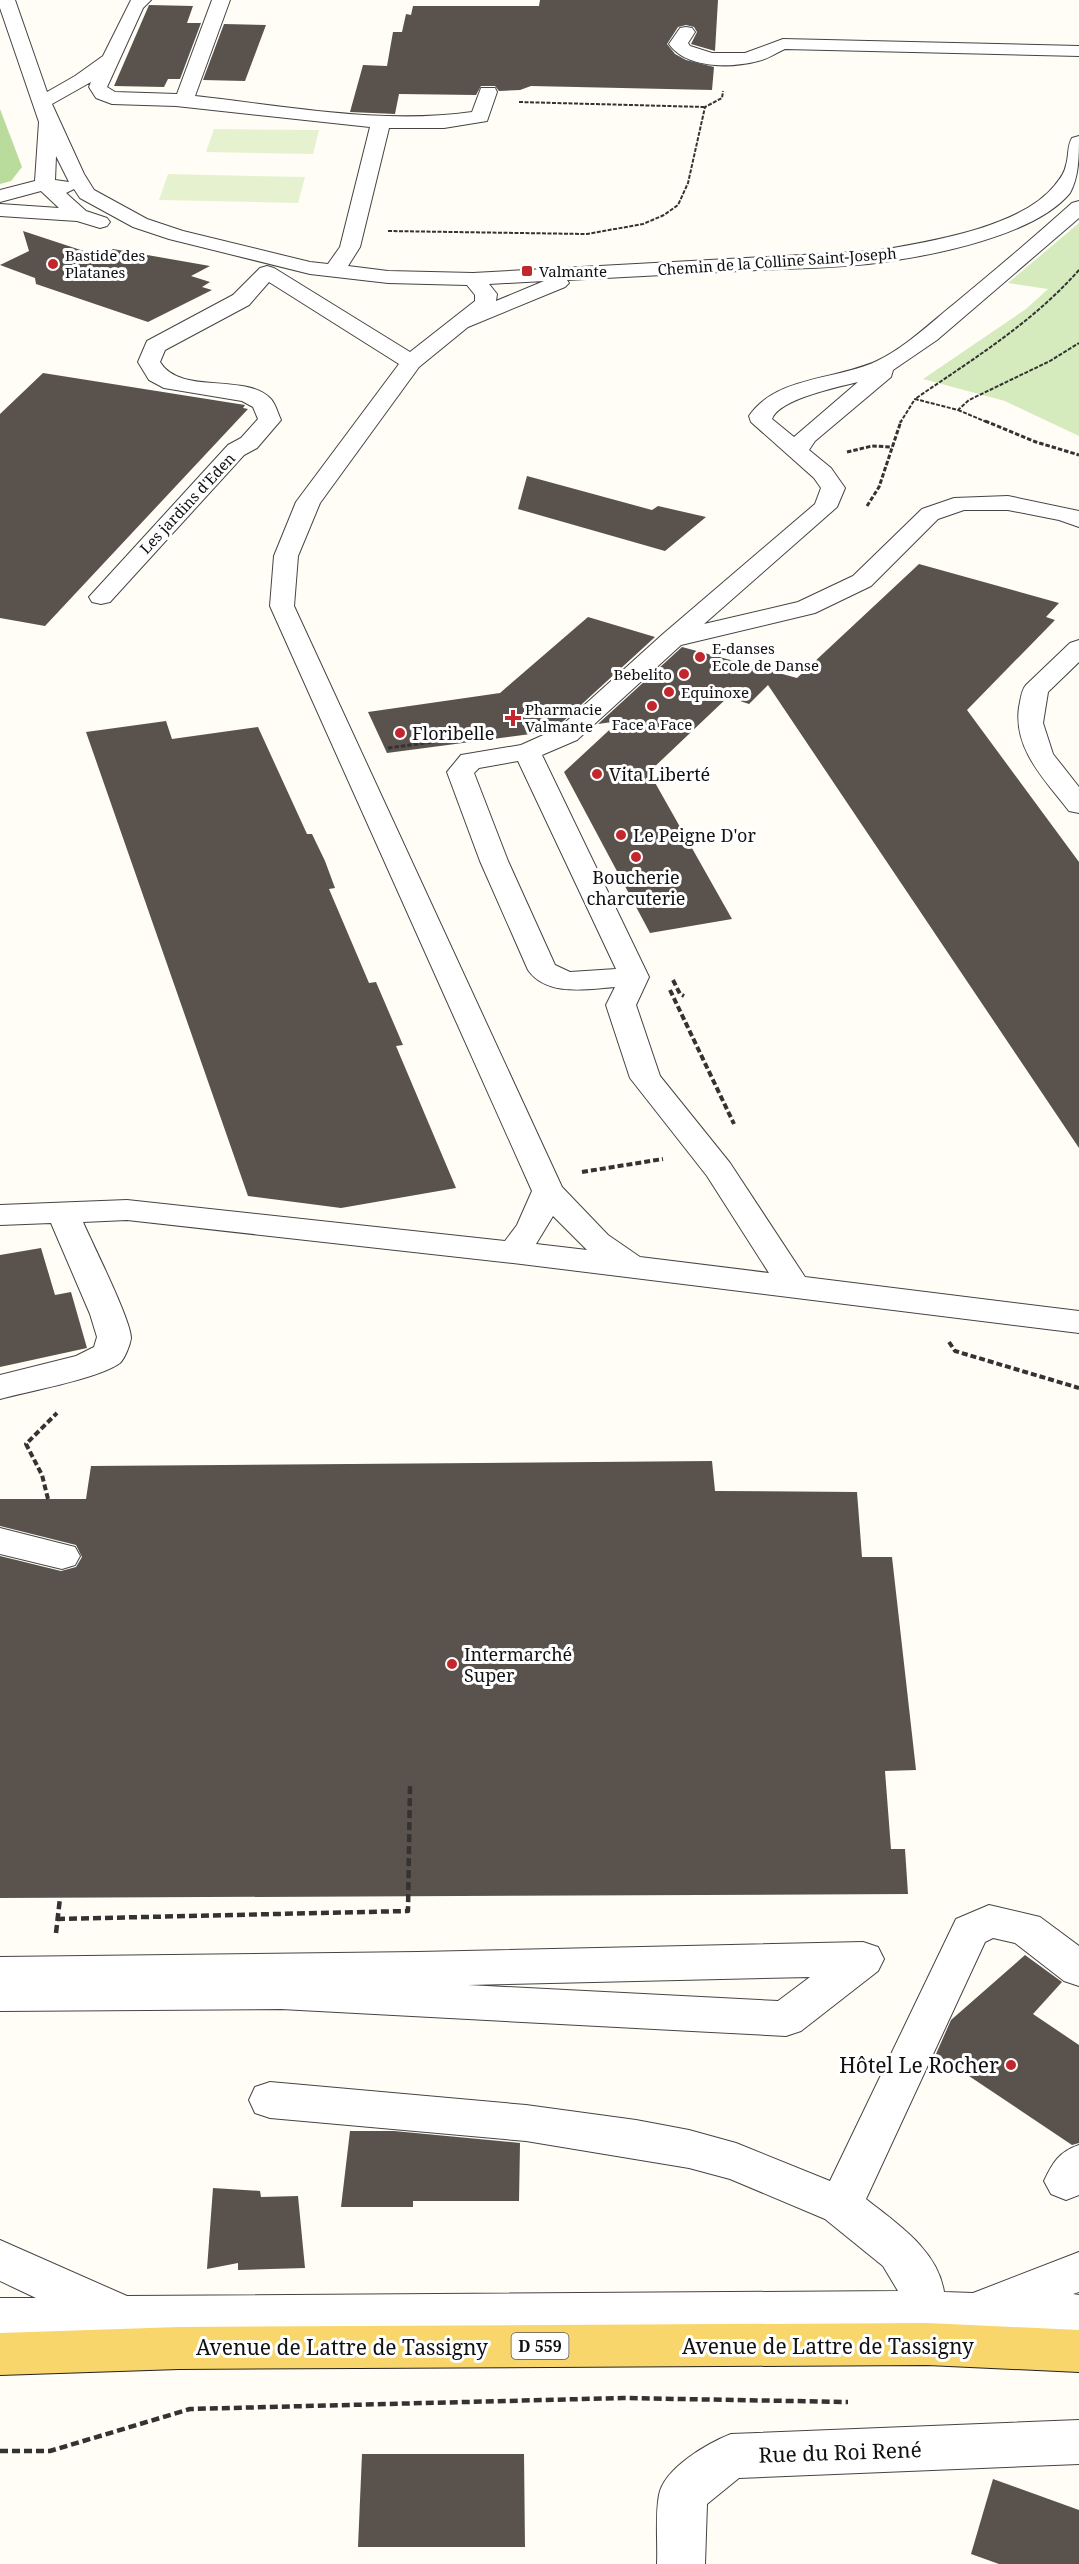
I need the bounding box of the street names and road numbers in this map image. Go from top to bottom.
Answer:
street label: Chemin de la Colline Saint-Joseph [657,243,898,279]
street label: Les jardins d'Eden [135,448,239,558]
street label: Avenue de Lattre de Tassigny [682,2332,974,2360]
street label: Avenue de Lattre de Tassigny [196,2333,488,2361]
road number: D 559 [512,2333,568,2359]
street label: Rue du Roi René [758,2435,922,2469]

